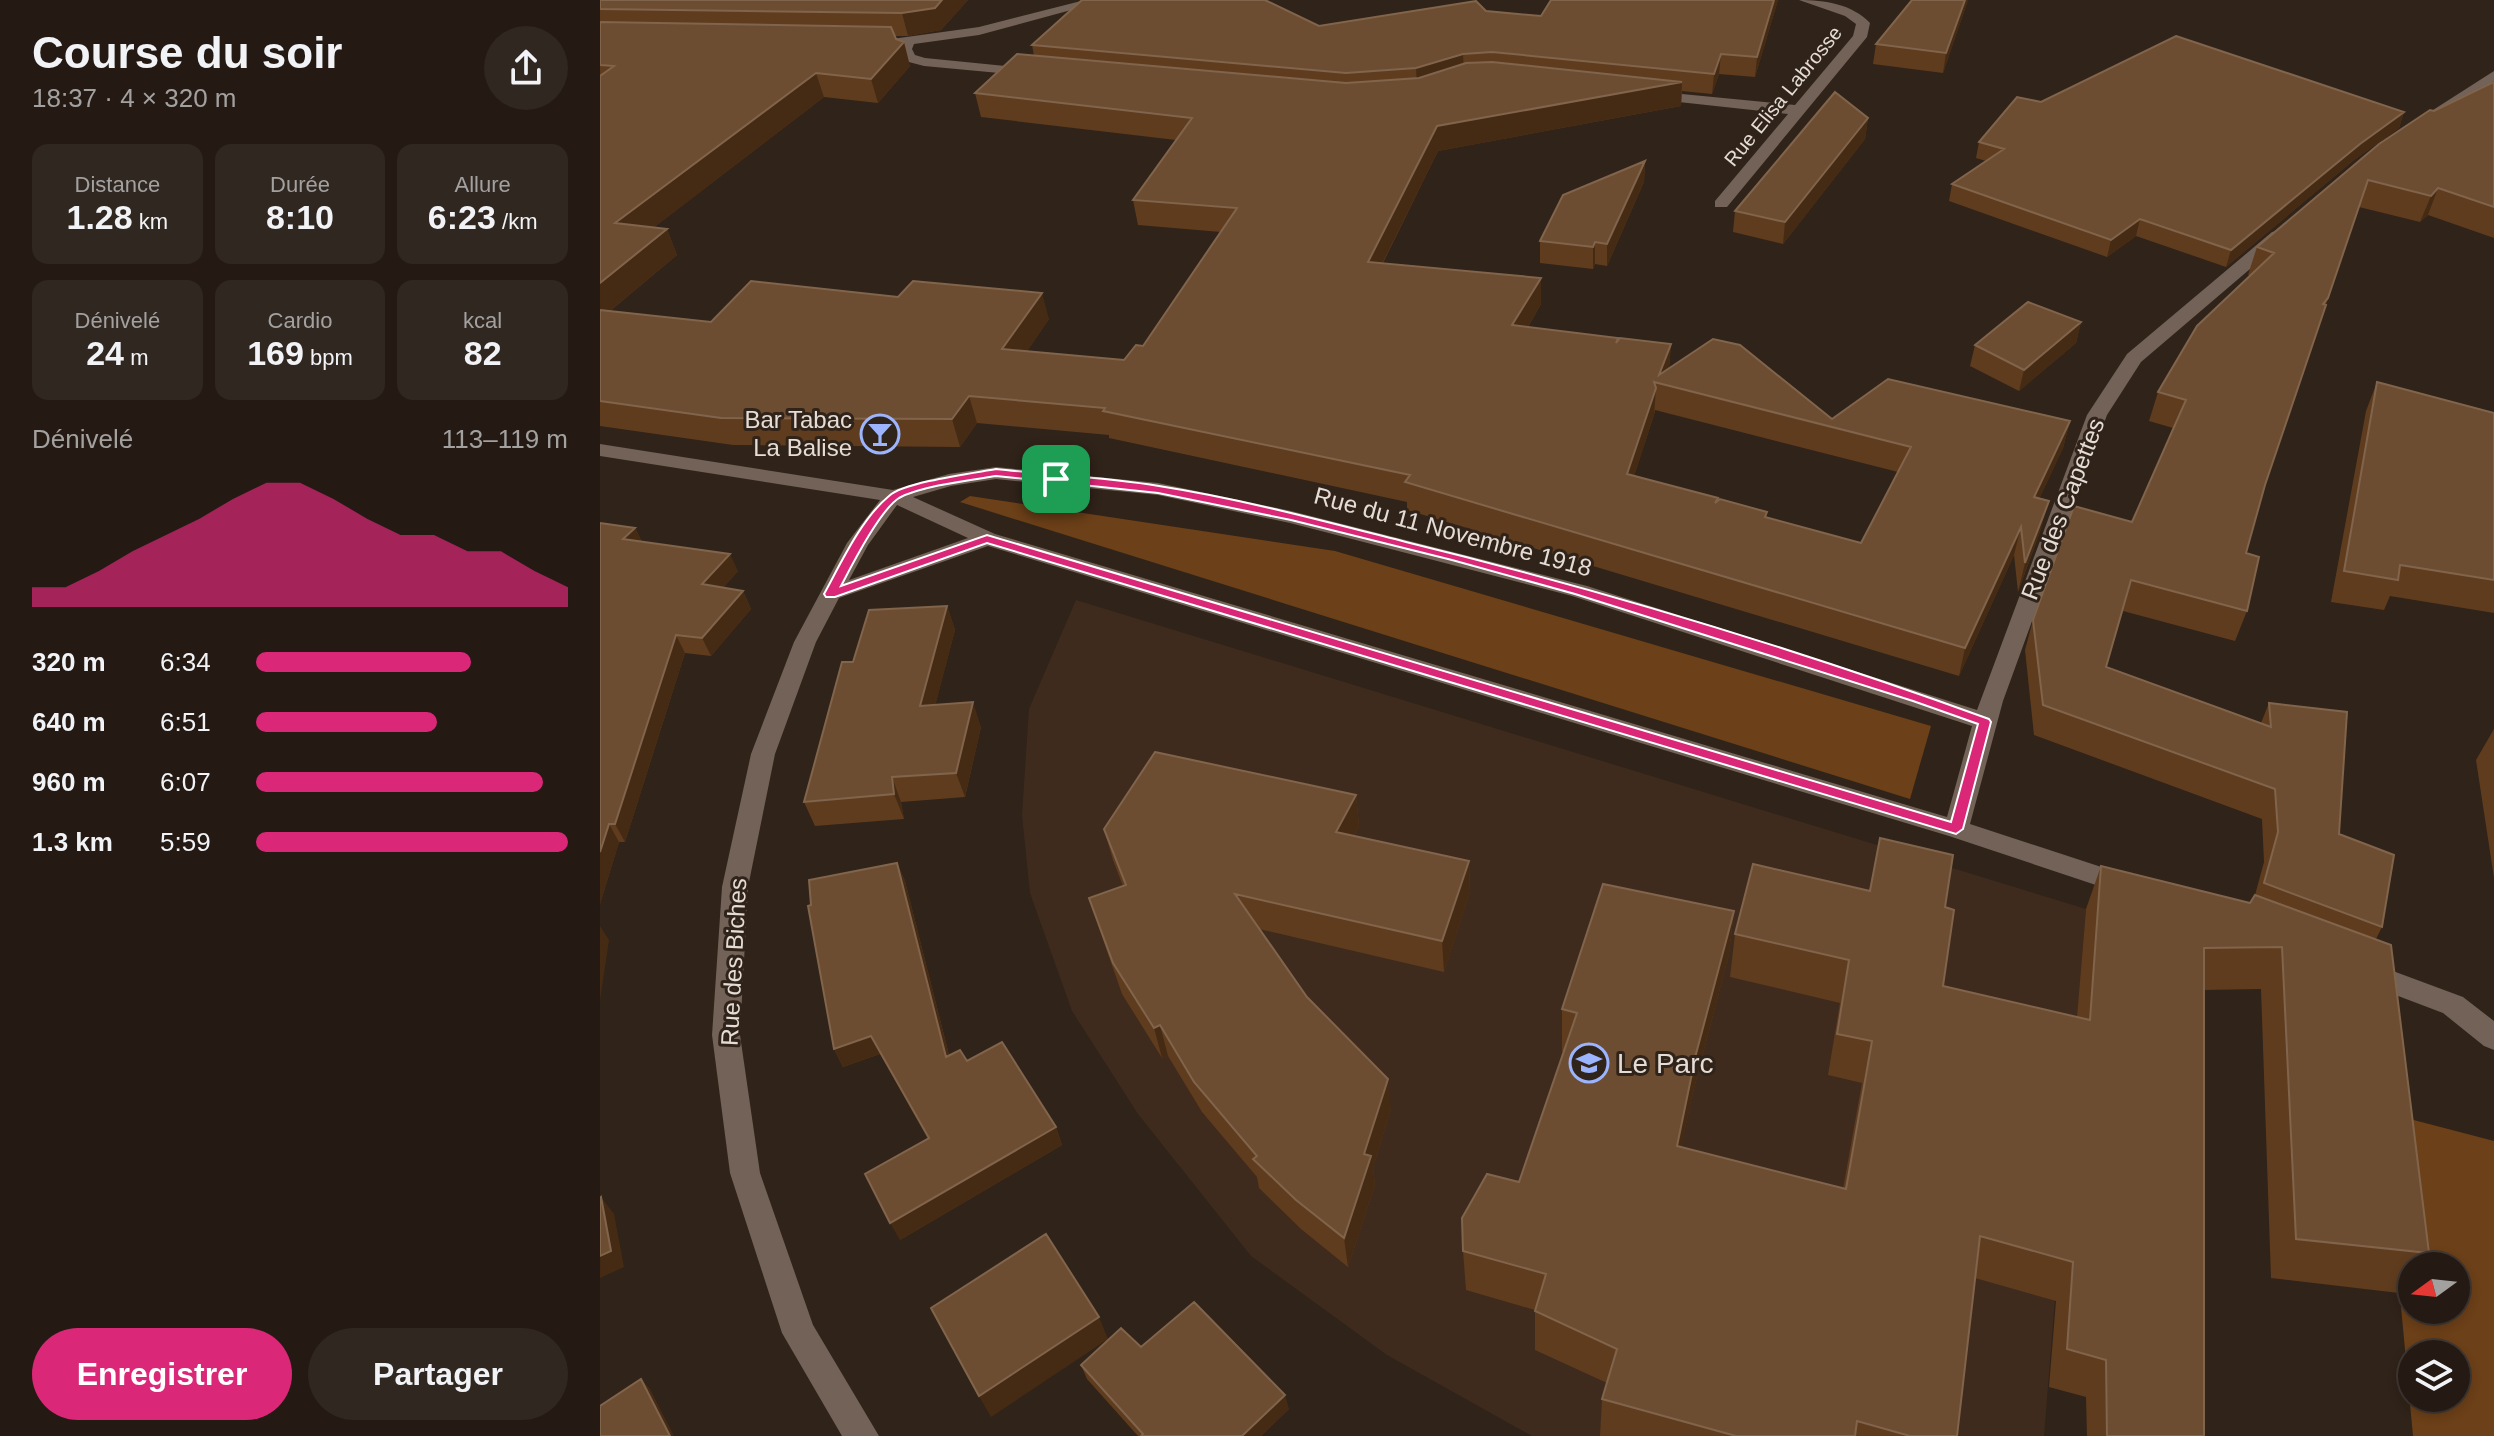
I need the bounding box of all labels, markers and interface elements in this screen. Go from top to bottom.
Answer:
street label: Rue Elisa Labrosse [1720,22,1846,170]
button: share [484,26,568,110]
text: Course du soir [32,28,343,77]
text: 18:37 · 4 × 320 m [32,83,237,113]
text: Distance [75,172,160,197]
text: Durée [270,172,330,197]
text: Allure [455,172,511,197]
text: 1.28 [67,198,133,236]
text: 8:10 [266,198,334,236]
text: 6:23 [428,198,496,236]
text: km [133,209,168,234]
text: /km [496,209,537,234]
text: Dénivelé [75,308,160,333]
text: Cardio [268,308,332,333]
text: kcal [463,308,502,333]
text: 24 [86,334,124,372]
text: 169 [247,334,304,372]
text: 82 [464,334,502,372]
text: m [124,345,148,370]
text: bpm [304,345,353,370]
place label: Bar Tabac La Balise [744,406,852,461]
bar icon: Bar Tabac La Balise [859,413,901,455]
street label: Rue des Capettes [2016,414,2110,603]
text: Dénivelé [32,424,133,454]
text: 113–119 m [442,424,568,454]
pin [1022,445,1090,513]
icon: arrive [1034,457,1078,501]
street label: Rue du 11 Novembre 1918 [1311,481,1595,582]
text: 320 m [32,647,106,677]
text: 6:34 [160,647,211,677]
text: 640 m [32,707,106,737]
text: 6:51 [160,707,211,737]
text: 960 m [32,767,106,797]
text: 6:07 [160,767,211,797]
text: 1.3 km [32,827,113,857]
text: 5:59 [160,827,211,857]
street label: Rue des Biches [716,877,751,1047]
school or university icon: Le Parc [1568,1042,1610,1084]
place label: Le Parc [1617,1048,1714,1079]
north arrow [2398,1252,2470,1324]
map controls [2398,1252,2470,1412]
button: Enregistrer [32,1328,292,1420]
button: Partager [308,1328,568,1420]
button: layers [2398,1340,2470,1412]

